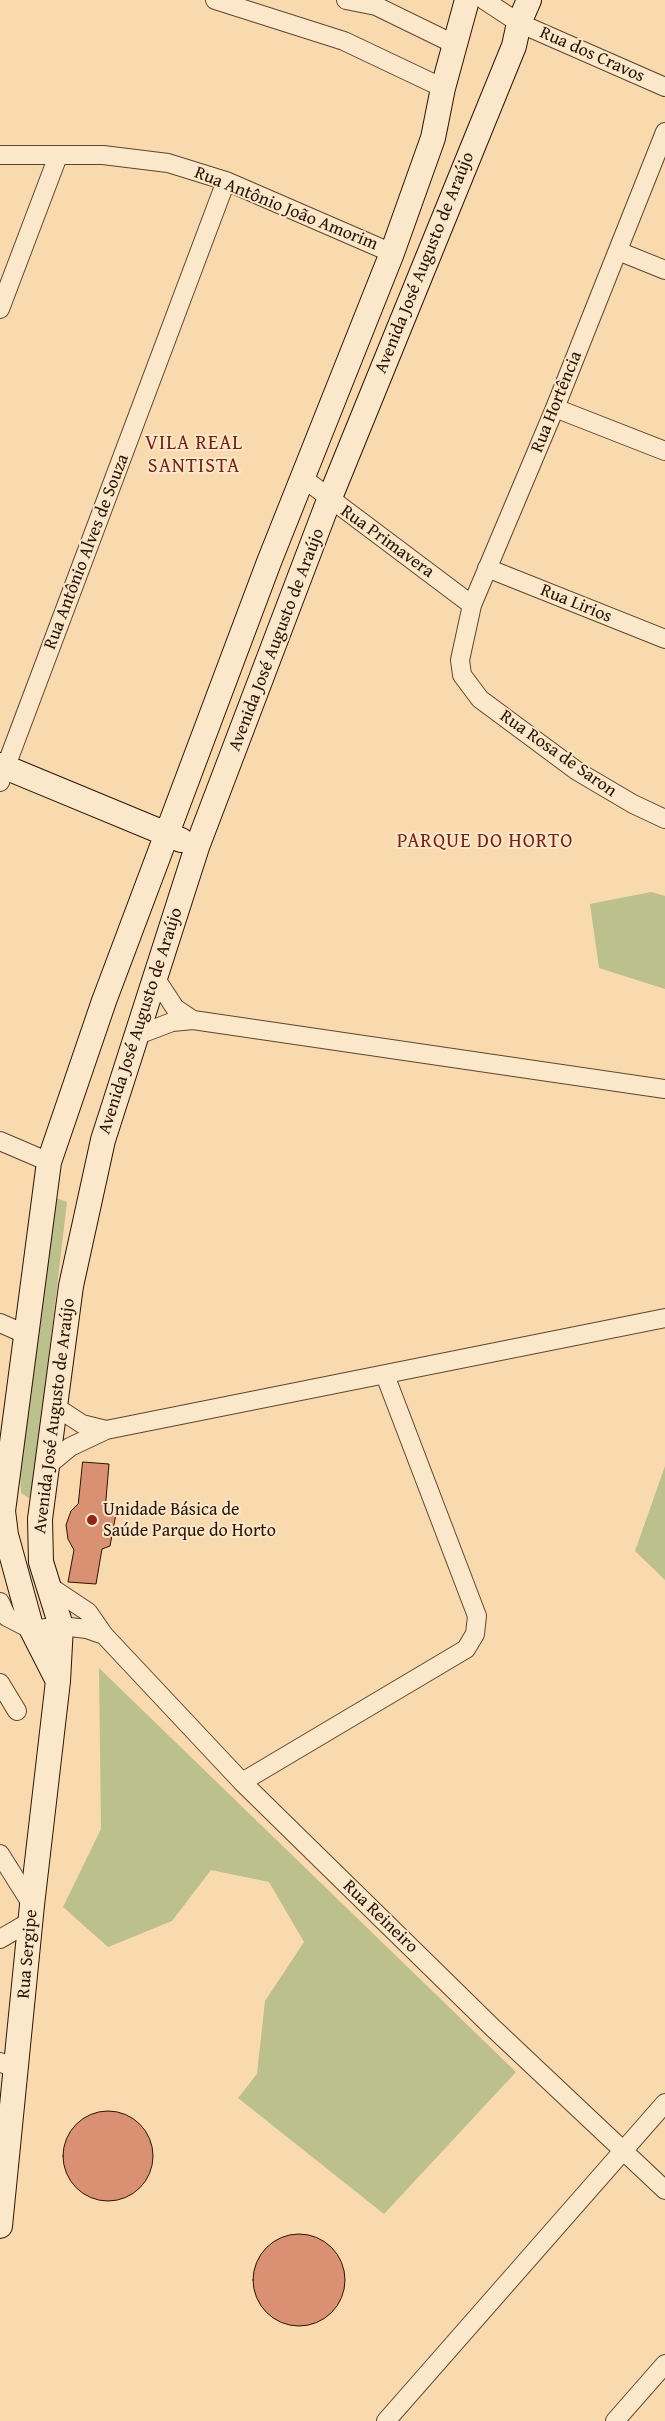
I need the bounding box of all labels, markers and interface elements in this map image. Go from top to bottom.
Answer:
street label: Rua dos Cravos [536,22,648,88]
street label: Avenida José Augusto de Araújo [371,149,479,377]
street label: Rua Antônio João Amorim [191,162,381,256]
street label: Rua Hortência [527,348,587,456]
district label: VILA REAL SANTISTA [144,432,244,479]
street label: Rua Antônio Alves de Souza [40,451,134,653]
street label: Rua Primavera [336,501,438,583]
street label: Avenida José Augusto de Araújo [224,525,330,755]
street label: Rua Lirios [537,580,615,628]
street label: Rua Rosa de Saron [495,706,621,802]
district label: PARQUE DO HORTO [395,830,575,854]
street label: Avenida José Augusto de Araújo [94,905,188,1137]
street label: Avenida José Augusto de Araújo [30,1297,80,1535]
place label: Unidade Básica de Saúde Parque do Horto [103,1499,276,1542]
marker: Unidade Básica de Saúde Parque do Horto [85,1513,99,1527]
street label: Rua Reineiro [338,1876,422,1958]
street label: Rua Sergipe [13,1909,43,1999]

